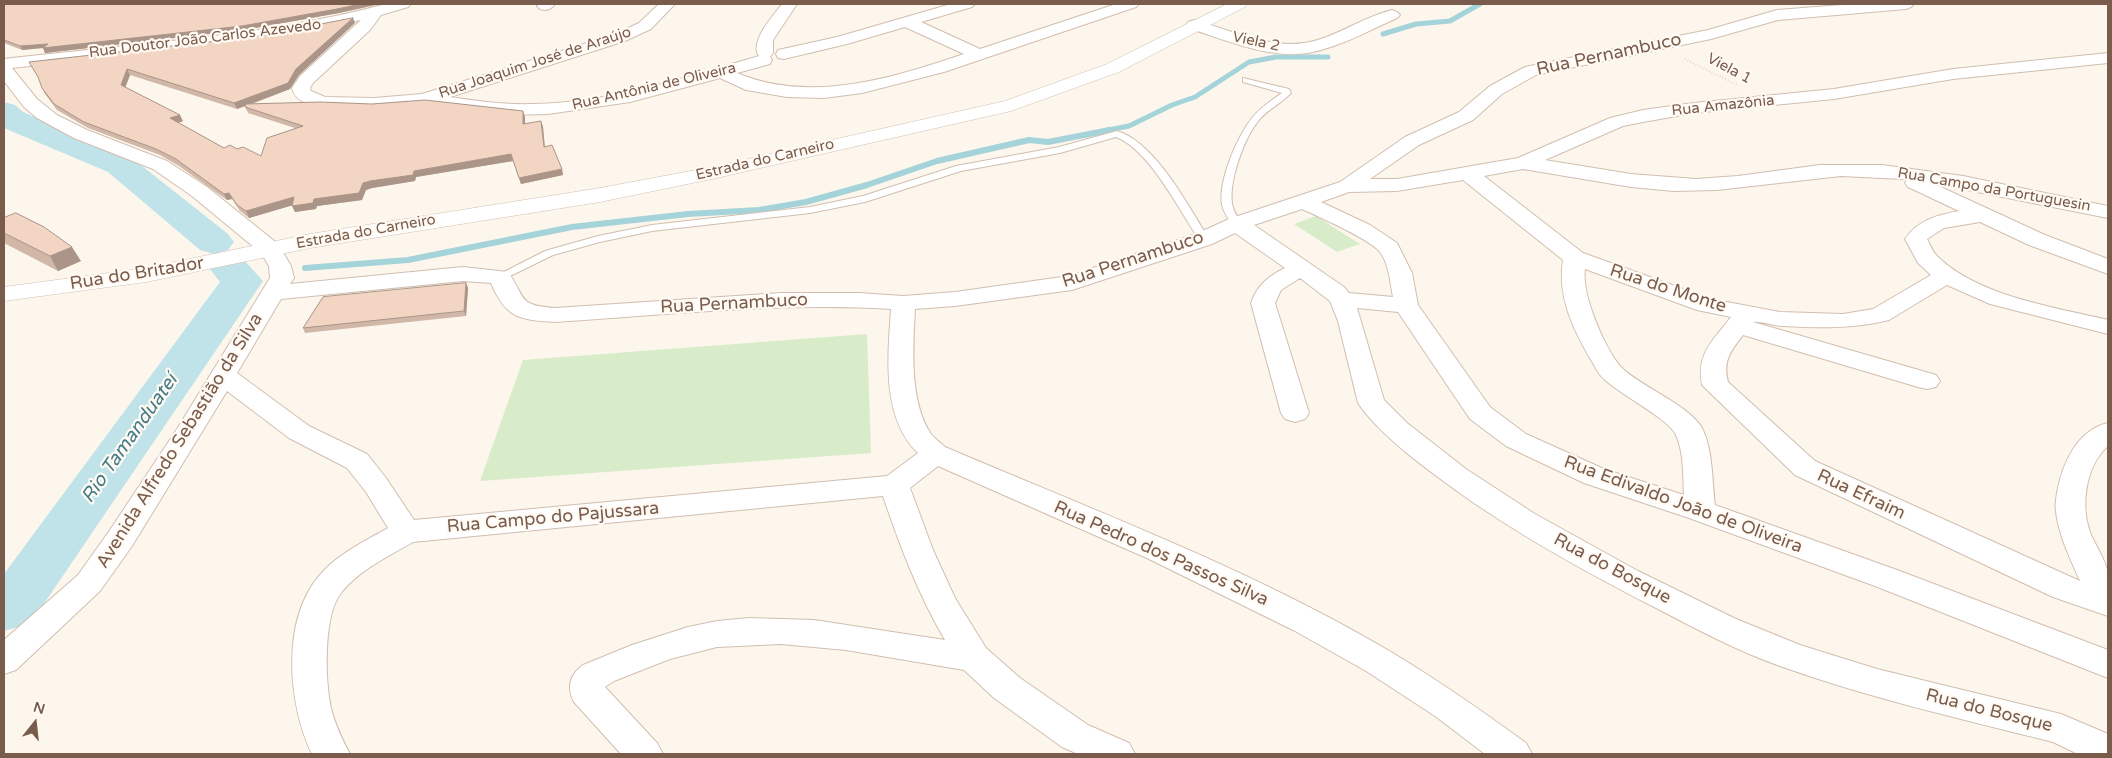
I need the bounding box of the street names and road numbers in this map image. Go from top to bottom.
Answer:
street label: Rua Doutor João Carlos Azevedo [88,16,322,62]
street label: Rua Joaquim José de Araújo [436,23,634,103]
street label: Viela 2 [1231,28,1281,56]
street label: Rua Pernambuco [1534,29,1684,81]
street label: Viela 1 [1704,50,1754,88]
street label: Rua Antônia de Oliveira [570,59,738,115]
street label: Rua Amazônia [1671,92,1775,120]
street label: Estrada do Carneiro [694,135,836,185]
street label: Rua Campo da Portuguesin [1896,164,2092,216]
street label: Estrada do Carneiro [295,211,437,253]
street label: Rua Pernambuco [1059,227,1207,293]
street label: Rua do Britador [68,253,206,295]
street label: Rua do Monte [1607,260,1729,318]
street label: Rua Pernambuco [660,289,808,319]
street label: Avenida Alfredo Sebastião da Silva [92,310,268,572]
street label: Rua Edivaldo João de Oliveira [1561,452,1805,558]
street label: Rua Efraim [1813,465,1909,525]
street label: Rua Pedro dos Passos Silva [1050,497,1272,611]
street label: Rua Campo do Pajussara [446,498,660,538]
street label: Rua do Bosque [1550,529,1674,609]
street label: Rua do Bosque [1923,685,2055,737]

